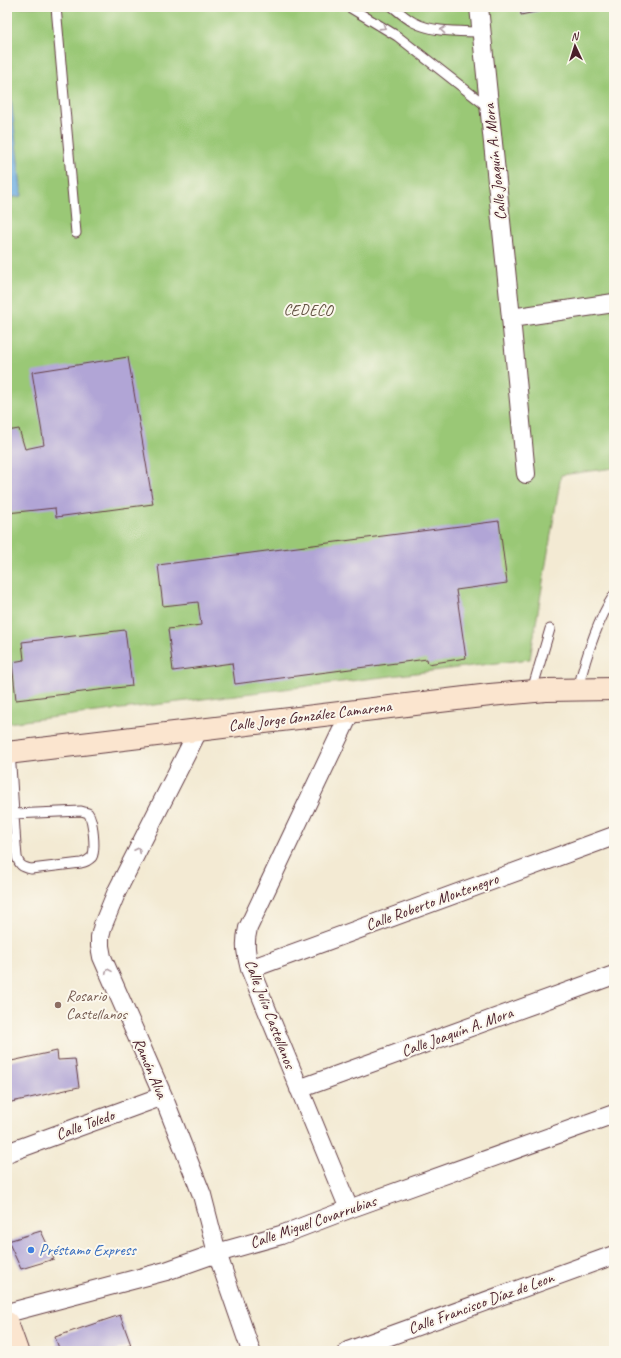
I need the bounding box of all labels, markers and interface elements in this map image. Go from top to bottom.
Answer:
one-way arrow [379,22,386,30]
one-way arrow [440,26,446,35]
north arrow [555,26,595,66]
text: N [570,29,580,43]
street label: Calle Joaquín A. Mora [479,101,511,221]
park label: CEDECO [283,300,335,320]
street label: Calle Jorge González Camarena [227,696,394,736]
one-way arrow [133,847,141,855]
street label: Calle Roberto Montenegro [363,868,502,935]
street label: Calle Julio Castellanos [240,957,301,1073]
one-way arrow [105,967,113,975]
place label: Rosario Castellanos [66,986,128,1024]
marker: Rosario Castellanos [53,1000,63,1010]
street label: Calle Joaquín A. Mora [399,1002,517,1061]
street label: Ramón Alva [128,1035,172,1102]
street label: Calle Toledo [53,1104,119,1145]
street label: Calle Miguel Covarrubias [247,1191,380,1253]
place label: Préstamo Express [39,1240,137,1260]
marker: Préstamo Express [26,1245,36,1255]
street label: Calle Francisco Díaz de Leon [405,1267,557,1339]

